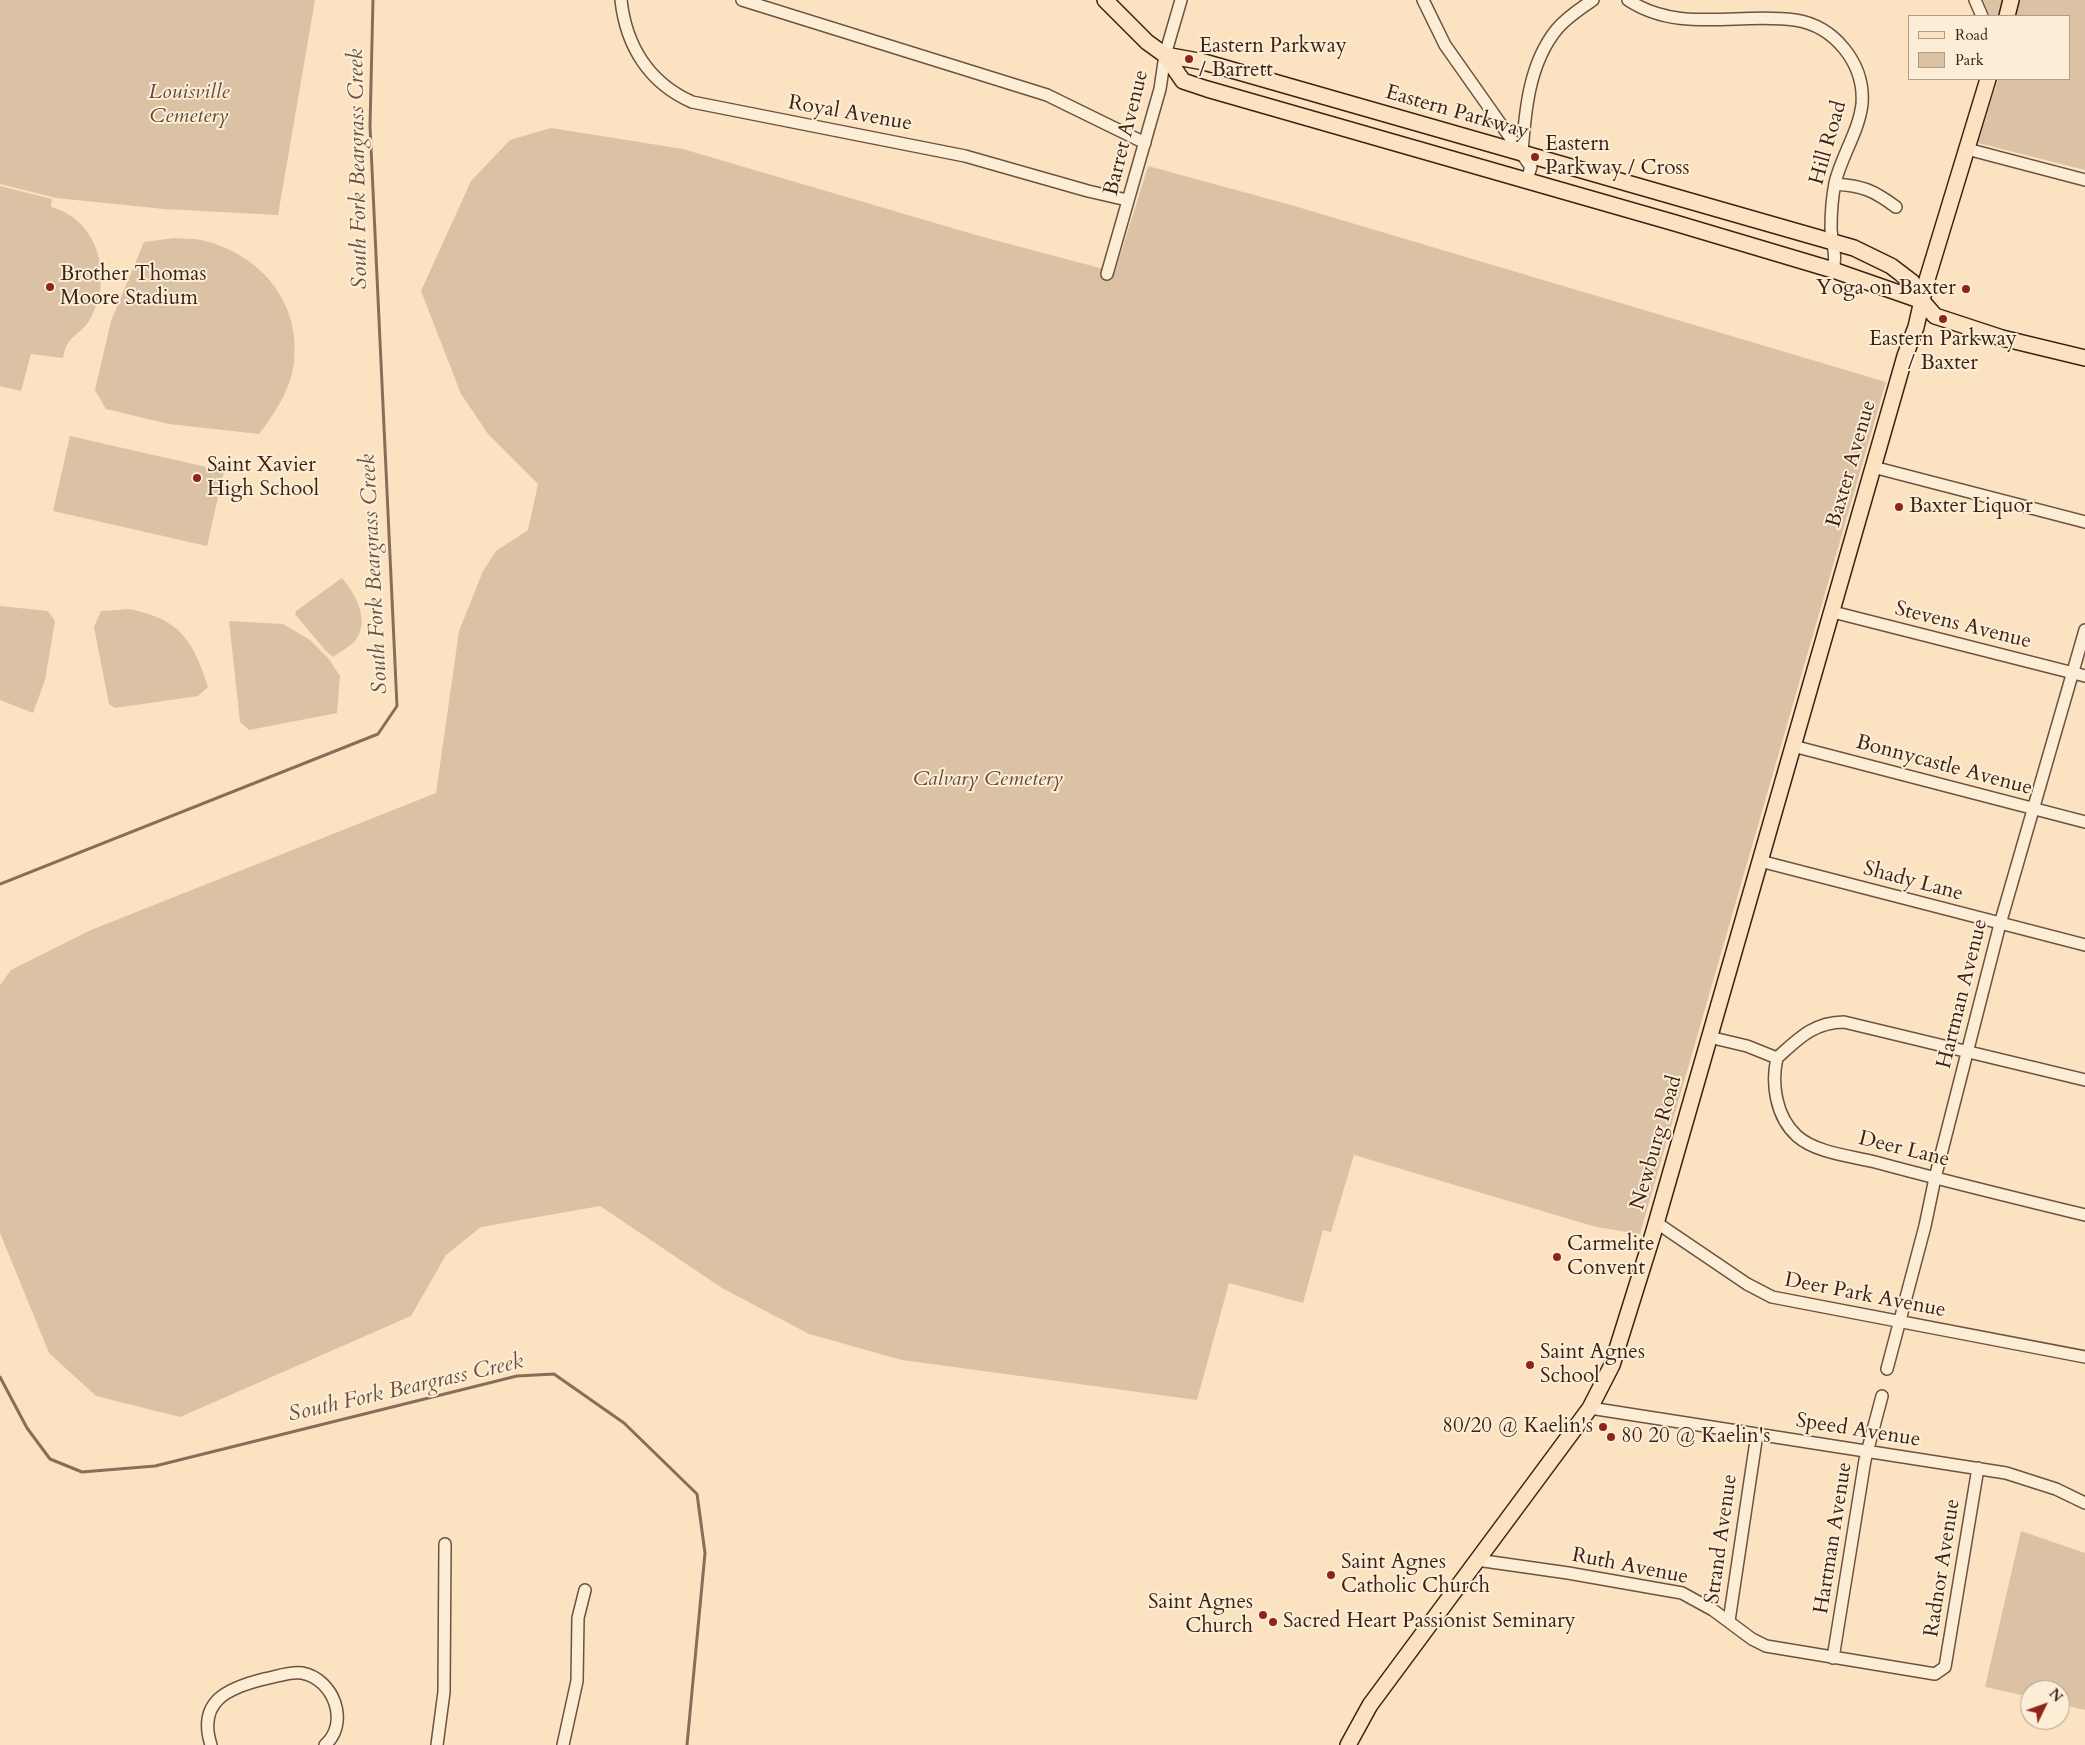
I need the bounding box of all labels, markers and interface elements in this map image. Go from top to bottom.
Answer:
legend [1908,15,2070,80]
text: Road [1955,25,1988,45]
place label: Eastern Parkway / Barrett [1199,34,1347,84]
water label: South Fork Beargrass Creek [344,49,374,289]
text: Park [1955,50,1984,70]
marker: Eastern Parkway / Barrett [1183,53,1195,65]
street label: Barret Avenue [1099,68,1155,198]
park label: Louisville Cemetery [148,80,230,130]
street label: Eastern Parkway [1382,81,1532,145]
street label: Royal Avenue [786,91,914,137]
street label: Hill Road [1805,98,1853,188]
place label: Eastern Parkway / Cross [1545,132,1690,182]
marker: Eastern Parkway / Cross [1529,151,1541,163]
place label: Brother Thomas Moore Stadium [60,262,206,312]
place label: Yoga on Baxter [1816,276,1956,302]
marker: Brother Thomas Moore Stadium [44,281,56,293]
marker: Yoga on Baxter [1960,283,1972,295]
marker: Eastern Parkway / Baxter [1937,313,1949,325]
place label: Eastern Parkway / Baxter [1869,327,2017,377]
street label: Baxter Avenue [1822,397,1882,531]
place label: Saint Xavier High School [207,453,319,503]
water label: South Fork Beargrass Creek [356,453,394,695]
marker: Saint Xavier High School [191,472,203,484]
place label: Baxter Liquor [1909,494,2033,520]
marker: Baxter Liquor [1893,501,1905,513]
street label: Stevens Avenue [1892,597,2034,655]
street label: Bonnycastle Avenue [1853,730,2035,802]
park label: Calvary Cemetery [913,767,1063,793]
street label: Shady Lane [1860,857,1966,907]
street label: Hartman Avenue [1932,917,1994,1071]
street label: Newburg Road [1626,1073,1688,1213]
street label: Deer Lane [1856,1127,1952,1173]
place label: Carmelite Convent [1567,1232,1655,1282]
marker: Carmelite Convent [1551,1251,1563,1263]
street label: Deer Park Avenue [1782,1268,1948,1324]
place label: Saint Agnes School [1540,1340,1645,1390]
water label: South Fork Beargrass Creek [286,1349,526,1429]
marker: Saint Agnes School [1524,1359,1536,1371]
street label: Speed Avenue [1794,1409,1922,1453]
place label: 80/20 @ Kaelin's [1442,1414,1593,1440]
marker: 80/20 @ Kaelin's [1597,1421,1609,1433]
place label: 80 20 @ Kaelin's [1621,1424,1771,1450]
marker: 80 20 @ Kaelin's [1605,1431,1617,1443]
street label: Hartman Avenue [1810,1460,1858,1616]
street label: Strand Avenue [1700,1473,1744,1605]
street label: Radnor Avenue [1920,1497,1966,1639]
street label: Ruth Avenue [1570,1543,1690,1591]
place label: Saint Agnes Catholic Church [1341,1550,1490,1600]
marker: Saint Agnes Catholic Church [1325,1569,1337,1581]
place label: Saint Agnes Church [1148,1590,1253,1640]
marker: Saint Agnes Church [1257,1609,1269,1621]
place label: Sacred Heart Passionist Seminary [1283,1609,1576,1635]
marker: Sacred Heart Passionist Seminary [1267,1616,1279,1628]
north arrow [2020,1680,2070,1730]
text: N [2045,1684,2067,1706]

